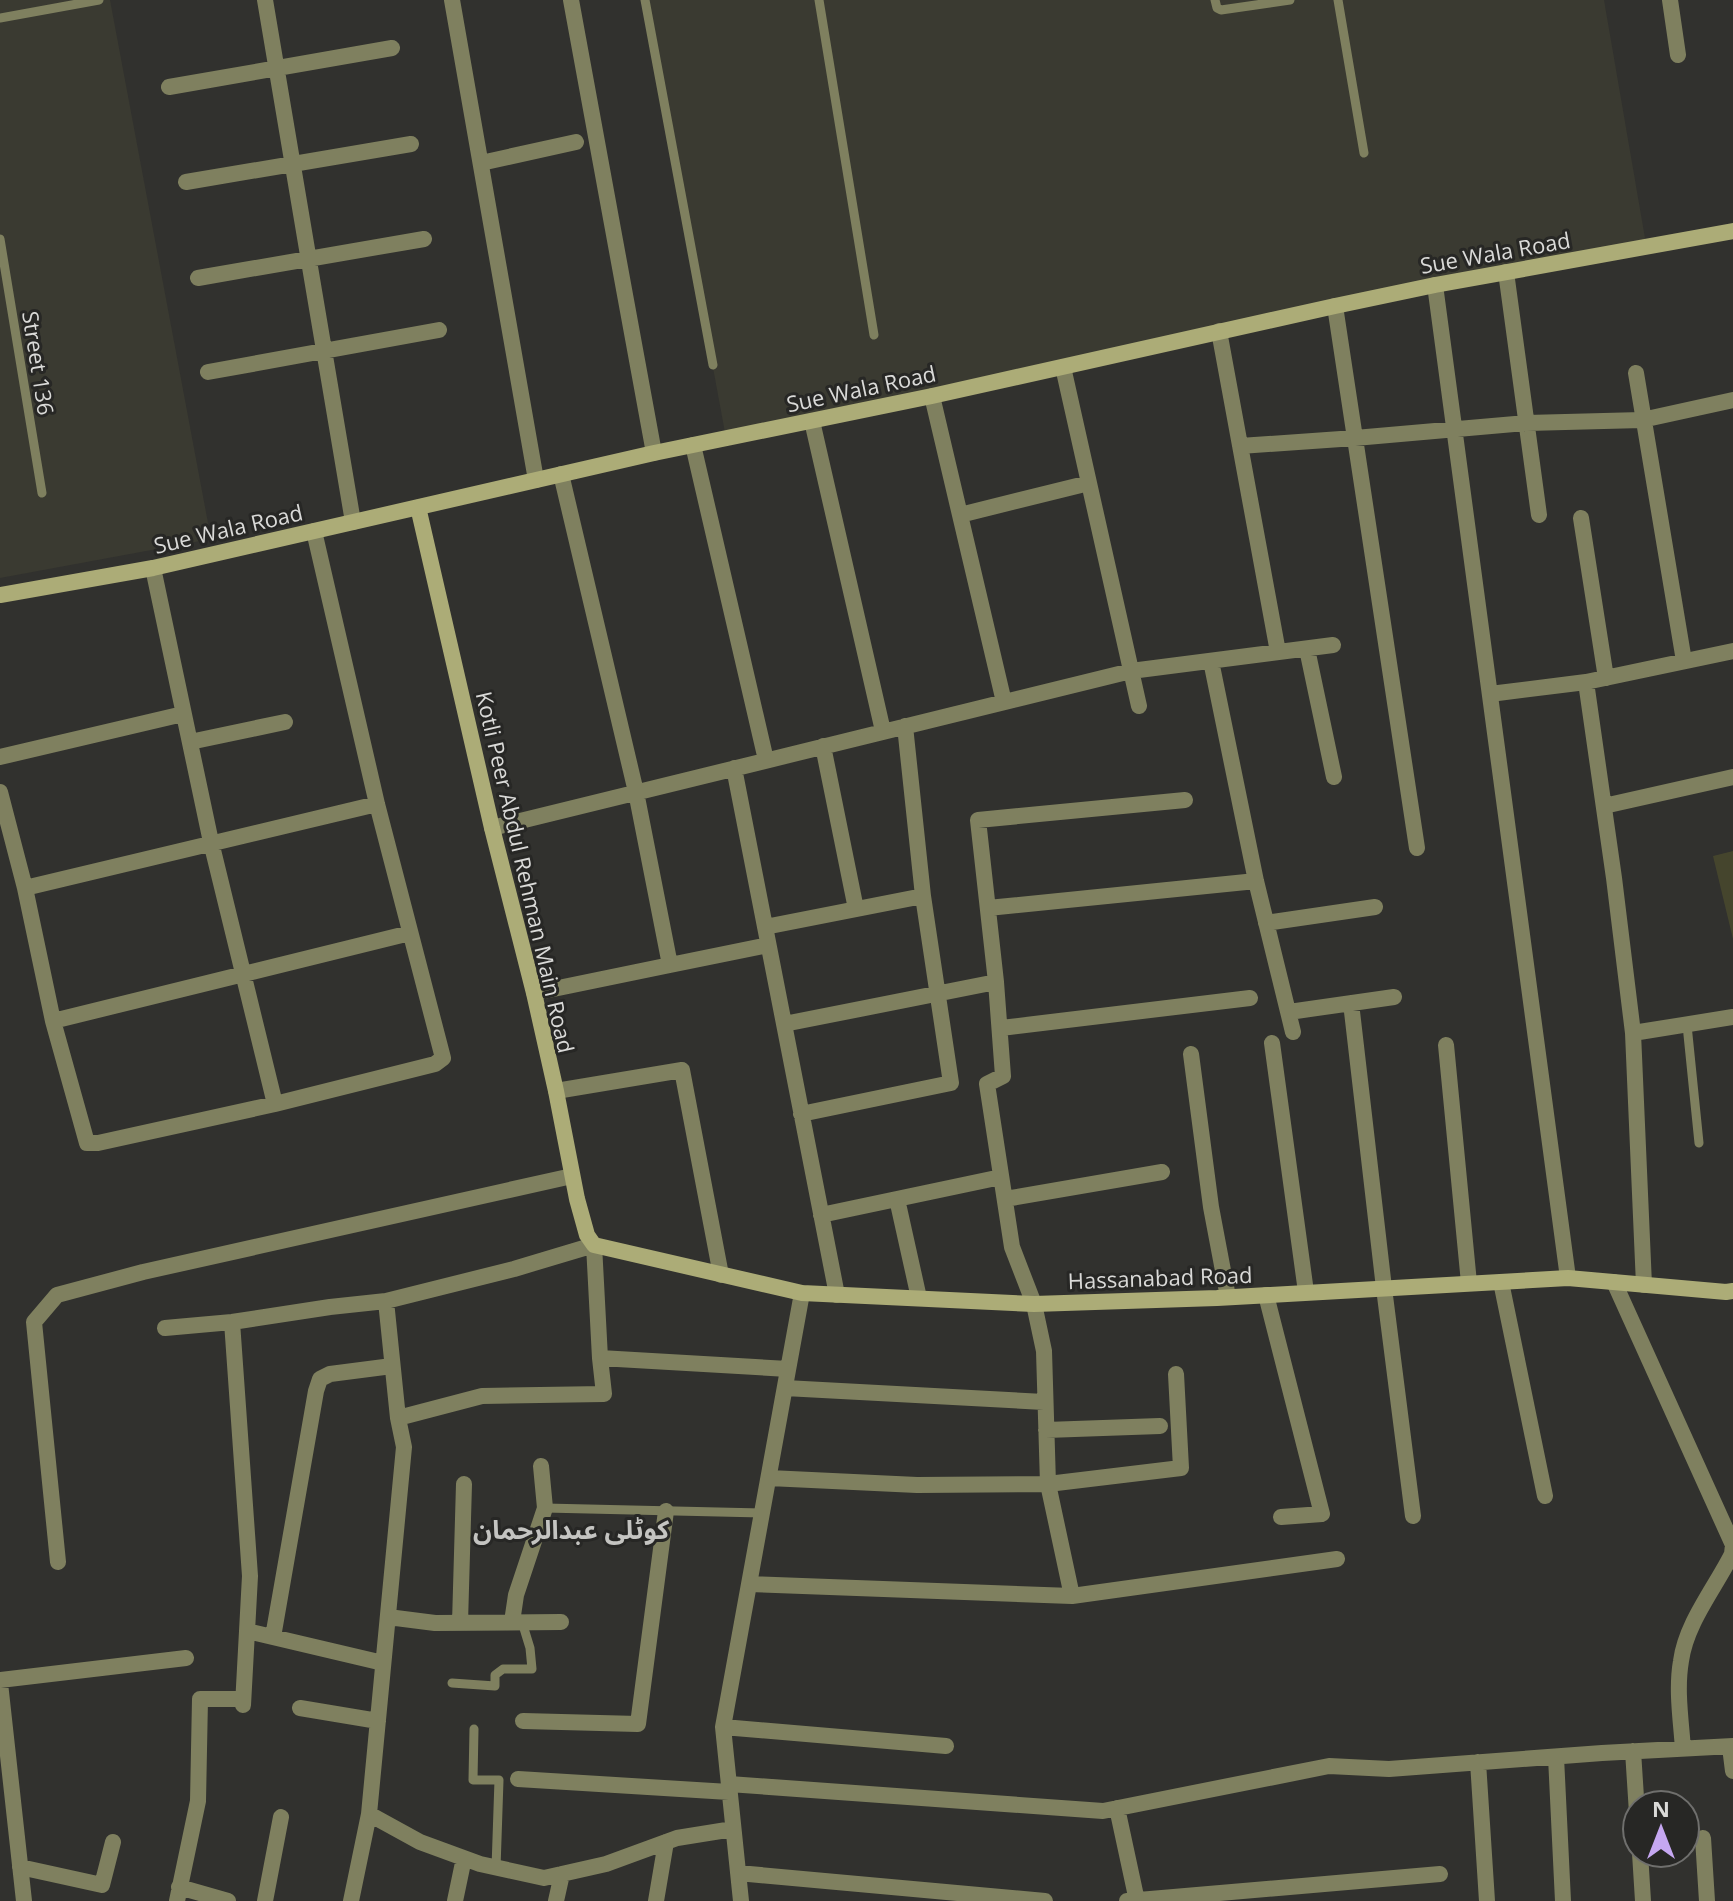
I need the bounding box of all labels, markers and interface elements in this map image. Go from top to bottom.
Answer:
street label: Sue Wala Road [1417,224,1573,280]
street label: Street 136 [16,309,62,417]
street label: Sue Wala Road [783,358,939,418]
street label: Sue Wala Road [150,496,306,560]
street label: Kotli Peer Abdul Rehman Main Road [470,688,582,1056]
street label: Hassanabad Road [1067,1259,1253,1295]
district label: کوٹلی عبدالرحمان [473,1511,670,1547]
north arrow [1621,1789,1701,1869]
text: N [1652,1793,1670,1823]

